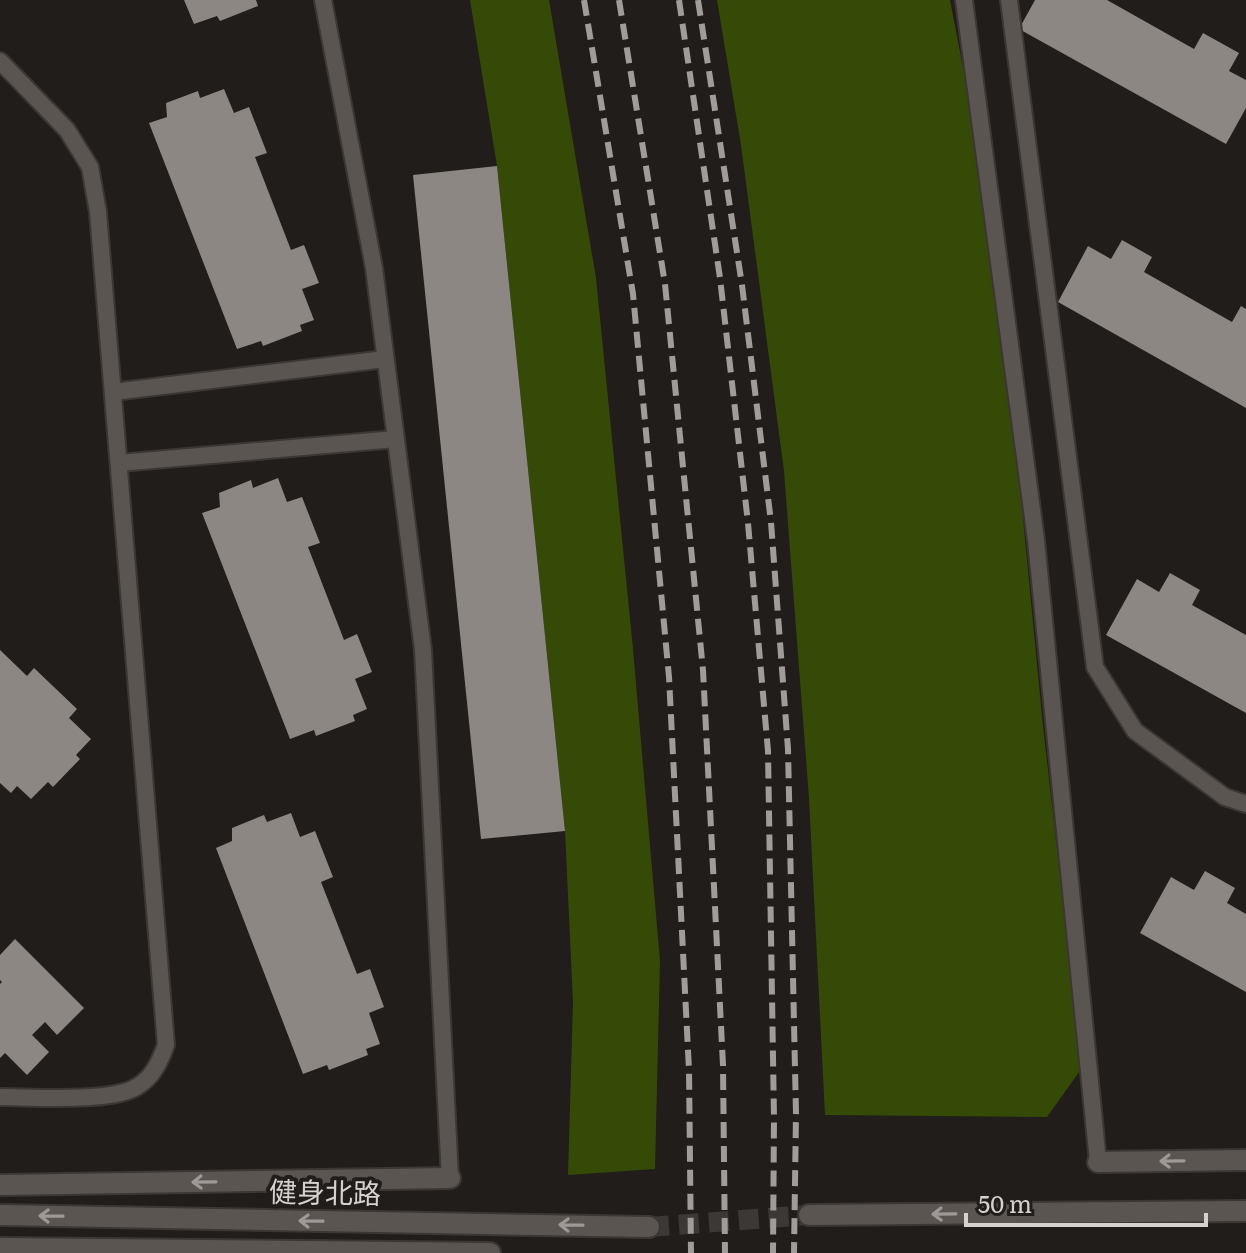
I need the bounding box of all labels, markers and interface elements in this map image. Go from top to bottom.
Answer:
one-way arrow [1159,1153,1186,1169]
street label: 健身北路 [269,1169,381,1213]
one-way arrow [191,1174,218,1190]
scale bar [966,1177,1206,1227]
text: 50 m [978,1185,1032,1220]
one-way arrow [931,1206,958,1221]
one-way arrow [38,1208,65,1224]
one-way arrow [298,1213,325,1228]
one-way arrow [558,1217,585,1233]

